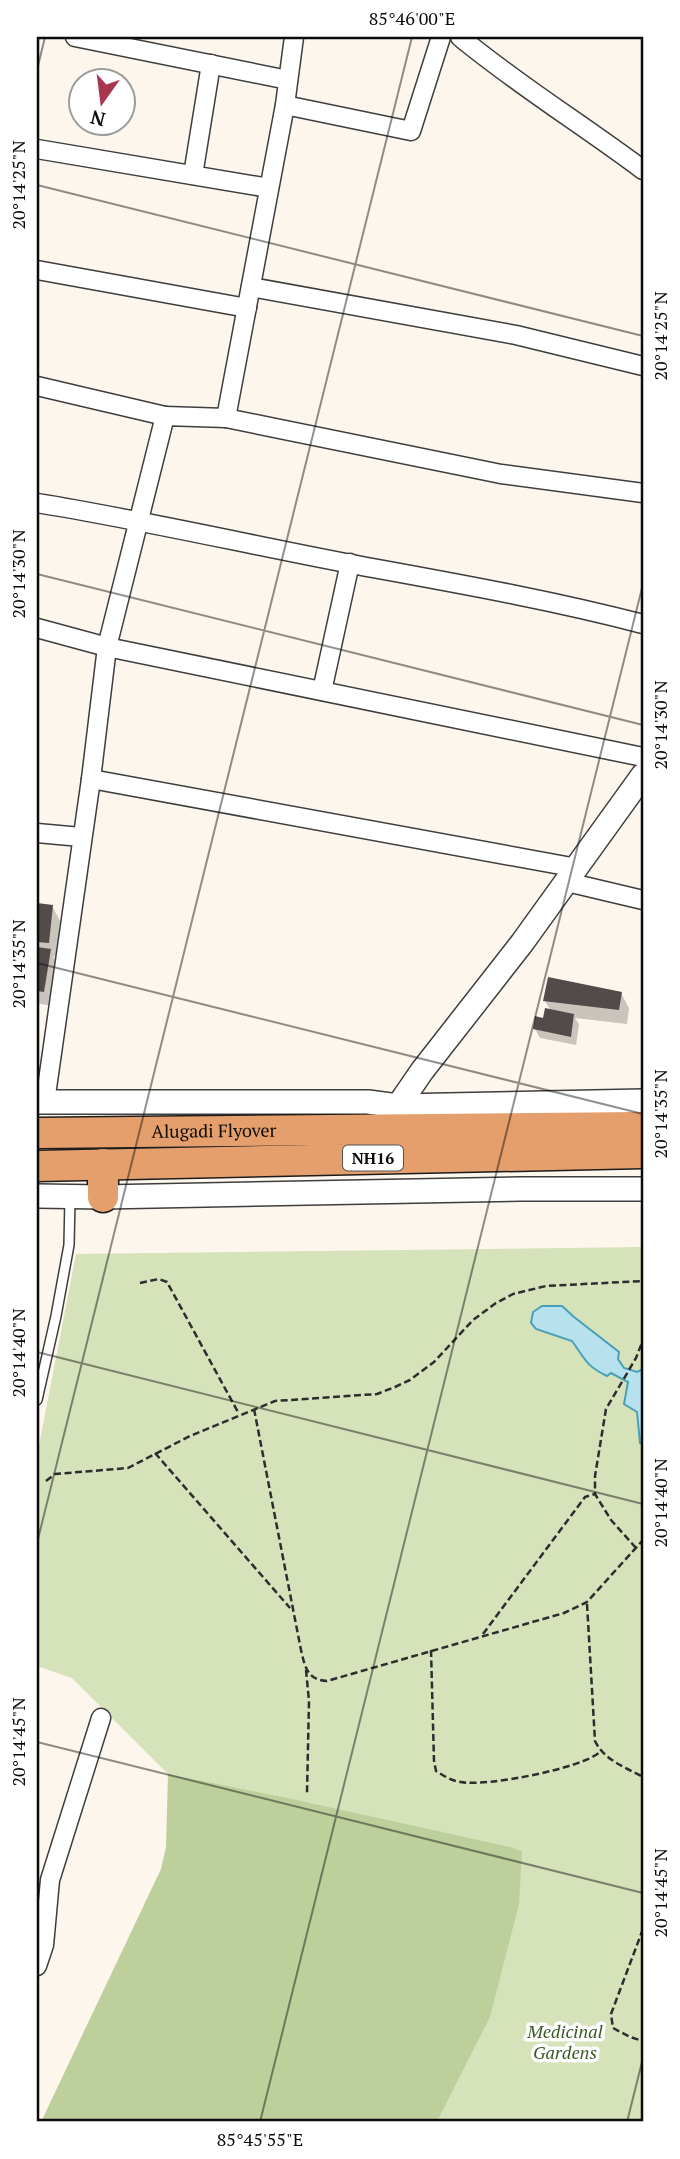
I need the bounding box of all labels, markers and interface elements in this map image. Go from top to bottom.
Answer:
text: 85°46'00"E [369,6,455,30]
north arrow [66,66,136,136]
text: N [87,105,108,133]
text: 20°14'25"N [6,140,30,230]
text: 20°14'25"N [648,291,672,381]
text: 20°14'30"N [6,529,30,619]
text: 20°14'30"N [648,680,672,770]
text: 20°14'35"N [6,919,30,1009]
text: 20°14'35"N [648,1069,672,1159]
street label: Alugadi Flyover [151,1118,277,1143]
road number: NH16 [343,1146,403,1170]
text: 20°14'40"N [6,1308,30,1398]
text: 20°14'40"N [648,1458,672,1548]
text: 20°14'45"N [6,1697,30,1787]
text: 20°14'45"N [648,1848,672,1938]
park label: Medicinal Gardens [526,2019,603,2064]
text: 85°45'55"E [217,2127,303,2151]

